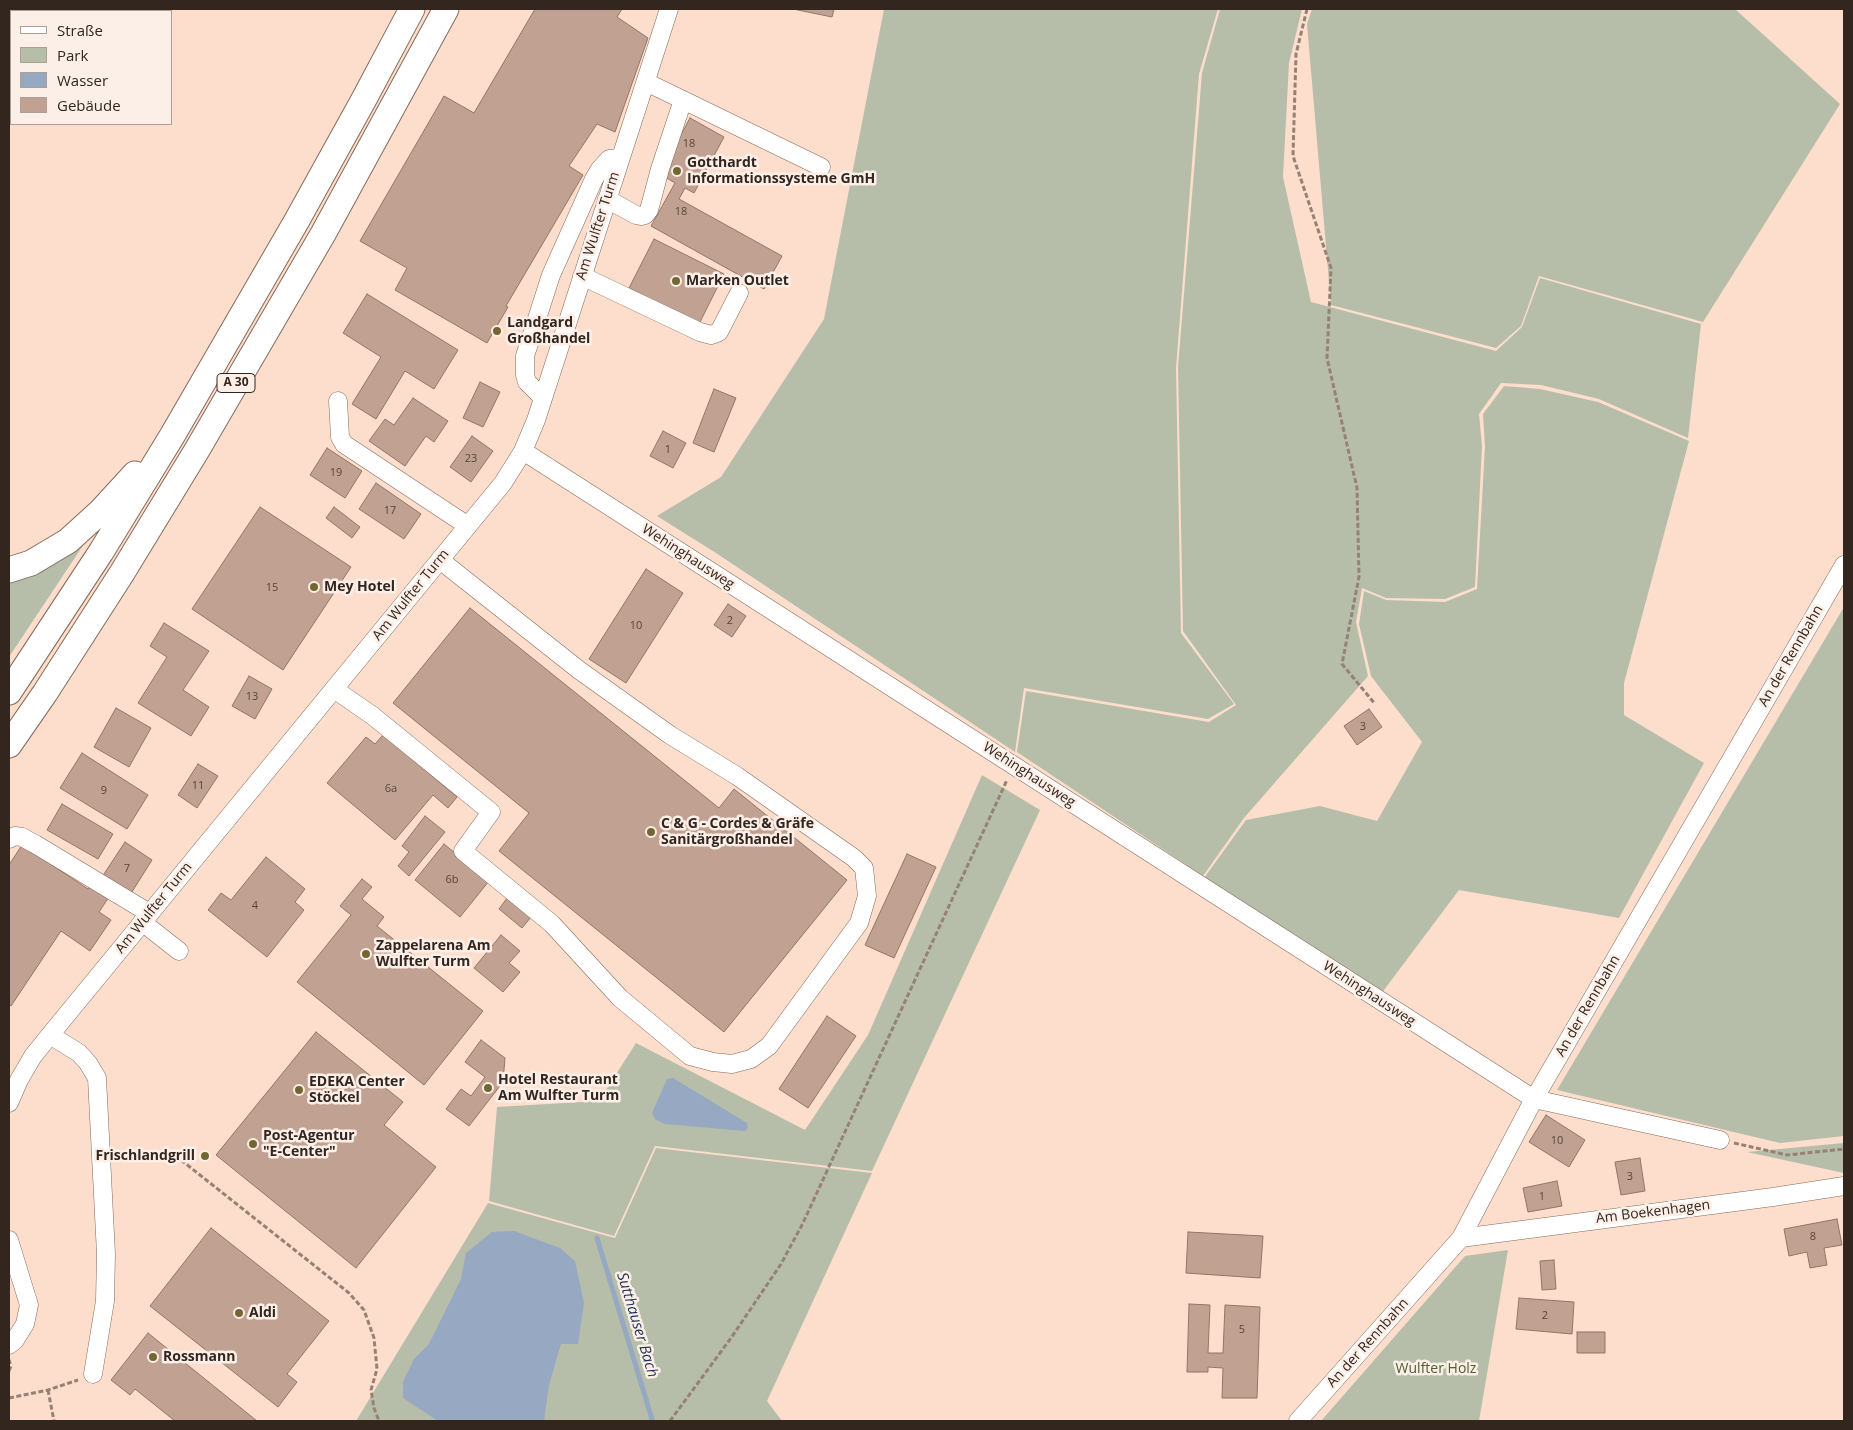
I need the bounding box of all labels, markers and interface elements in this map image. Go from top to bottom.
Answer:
legend [10,10,172,125]
text: Straße [57,20,103,40]
text: Park [57,45,88,65]
text: Wasser [57,70,108,90]
text: Gebäude [57,95,121,115]
house number: 18 [683,137,695,151]
place label: Gotthardt Informationssysteme GmH [687,155,875,188]
marker: Gotthardt Informationssysteme GmH [671,165,683,177]
street label: Am Wulfter Turm [573,170,623,282]
house number: 18 [675,205,687,219]
place label: Marken Outlet [686,273,789,289]
marker: Marken Outlet [670,275,682,287]
place label: Landgard Großhandel [507,315,590,348]
marker: Landgard Großhandel [491,325,503,337]
road number: A 30 [217,373,255,392]
house number: 1 [665,443,671,457]
house number: 23 [465,452,477,466]
house number: 19 [330,466,342,480]
house number: 17 [384,504,396,518]
street label: Wehinghausweg [639,521,737,593]
street label: Am Wulfter Turm [369,546,453,644]
place label: Mey Hotel [324,579,395,595]
house number: 15 [266,581,278,595]
marker: Mey Hotel [308,581,320,593]
street label: An der Rennbahn [1755,602,1827,710]
house number: 2 [727,614,733,628]
house number: 10 [630,619,642,633]
house number: 13 [246,690,258,704]
house number: 3 [1360,720,1366,734]
street label: Wehinghausweg [980,739,1078,811]
house number: 11 [192,779,204,793]
house number: 6a [385,782,397,796]
house number: 9 [101,784,107,798]
place label: C & G - Cordes & Gräfe Sanitärgroßhandel [661,816,814,849]
marker: C & G - Cordes & Gräfe Sanitärgroßhandel [645,826,657,838]
street label: Am Wulfter Turm [112,859,196,957]
house number: 7 [124,862,130,876]
house number: 6b [445,873,459,887]
house number: 4 [252,899,258,913]
place label: Zappelarena Am Wulfter Turm [376,938,491,970]
marker: Zappelarena Am Wulfter Turm [360,948,372,960]
street label: An der Rennbahn [1552,952,1624,1060]
street label: Wehinghausweg [1320,958,1418,1030]
place label: Hotel Restaurant Am Wulfter Turm [498,1072,619,1104]
place label: EDEKA Center Stöckel [309,1074,405,1106]
marker: Hotel Restaurant Am Wulfter Turm [482,1082,494,1094]
marker: EDEKA Center Stöckel [293,1084,305,1096]
place label: Post-Agentur "E-Center" [263,1128,355,1160]
house number: 10 [1551,1134,1563,1148]
marker: Post-Agentur "E-Center" [247,1138,259,1150]
place label: Frischlandgrill [95,1148,195,1164]
marker: Frischlandgrill [199,1150,211,1162]
house number: 3 [1627,1170,1633,1184]
house number: 1 [1539,1190,1545,1204]
street label: Am Boekenhagen [1595,1197,1711,1227]
house number: 8 [1810,1230,1816,1244]
water label: Sutthauser Bach [613,1270,661,1380]
street label: An der Rennbahn [1324,1295,1412,1391]
place label: Aldi [249,1305,276,1321]
marker: Aldi [233,1307,245,1319]
house number: 2 [1542,1309,1548,1323]
house number: 5 [1239,1323,1245,1337]
place label: Rossmann [163,1349,235,1365]
marker: Rossmann [147,1351,159,1363]
park label: Wulfter Holz [1396,1361,1476,1377]

